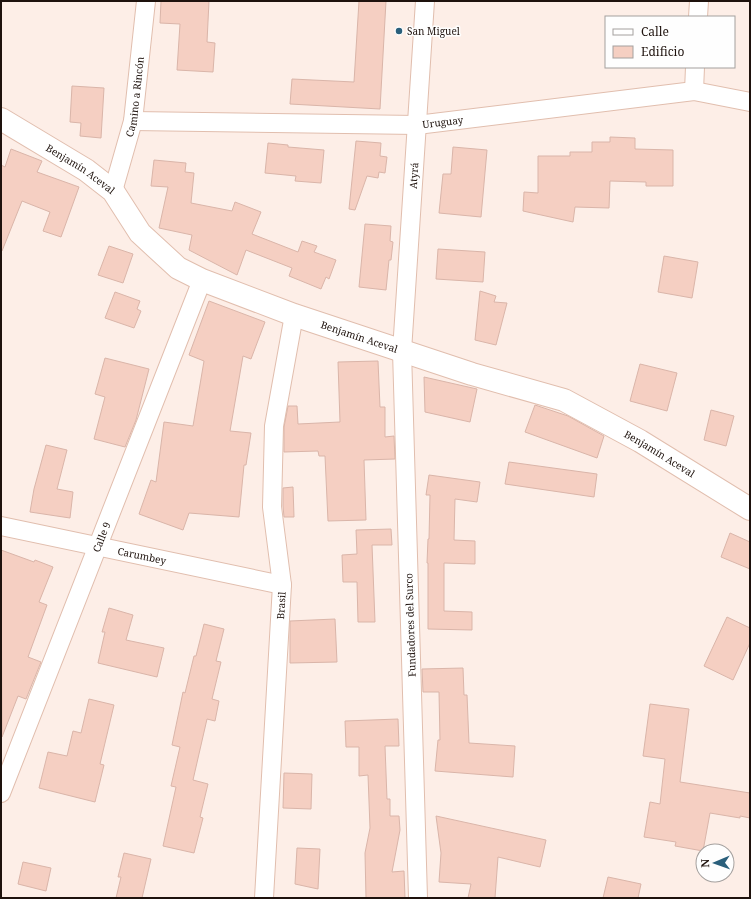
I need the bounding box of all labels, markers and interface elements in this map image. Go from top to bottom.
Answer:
legend [605,16,735,68]
text: Calle [641,23,669,40]
place label: San Miguel [407,24,460,38]
marker: San Miguel [394,26,404,36]
text: Edificio [641,43,684,60]
street label: Camino a Rincón [122,55,147,139]
street label: Uruguay [422,112,464,131]
street label: Benjamín Aceval [44,141,118,197]
street label: Atyrá [406,162,421,189]
street label: Benjamín Aceval [319,317,400,356]
street label: Benjamín Aceval [622,427,698,480]
street label: Calle 9 [89,520,114,554]
street label: Carumbey [116,544,168,568]
street label: Fundadores del Surco [401,573,419,677]
street label: Brasil [273,591,289,620]
north arrow [695,843,735,883]
text: N [697,858,712,868]

